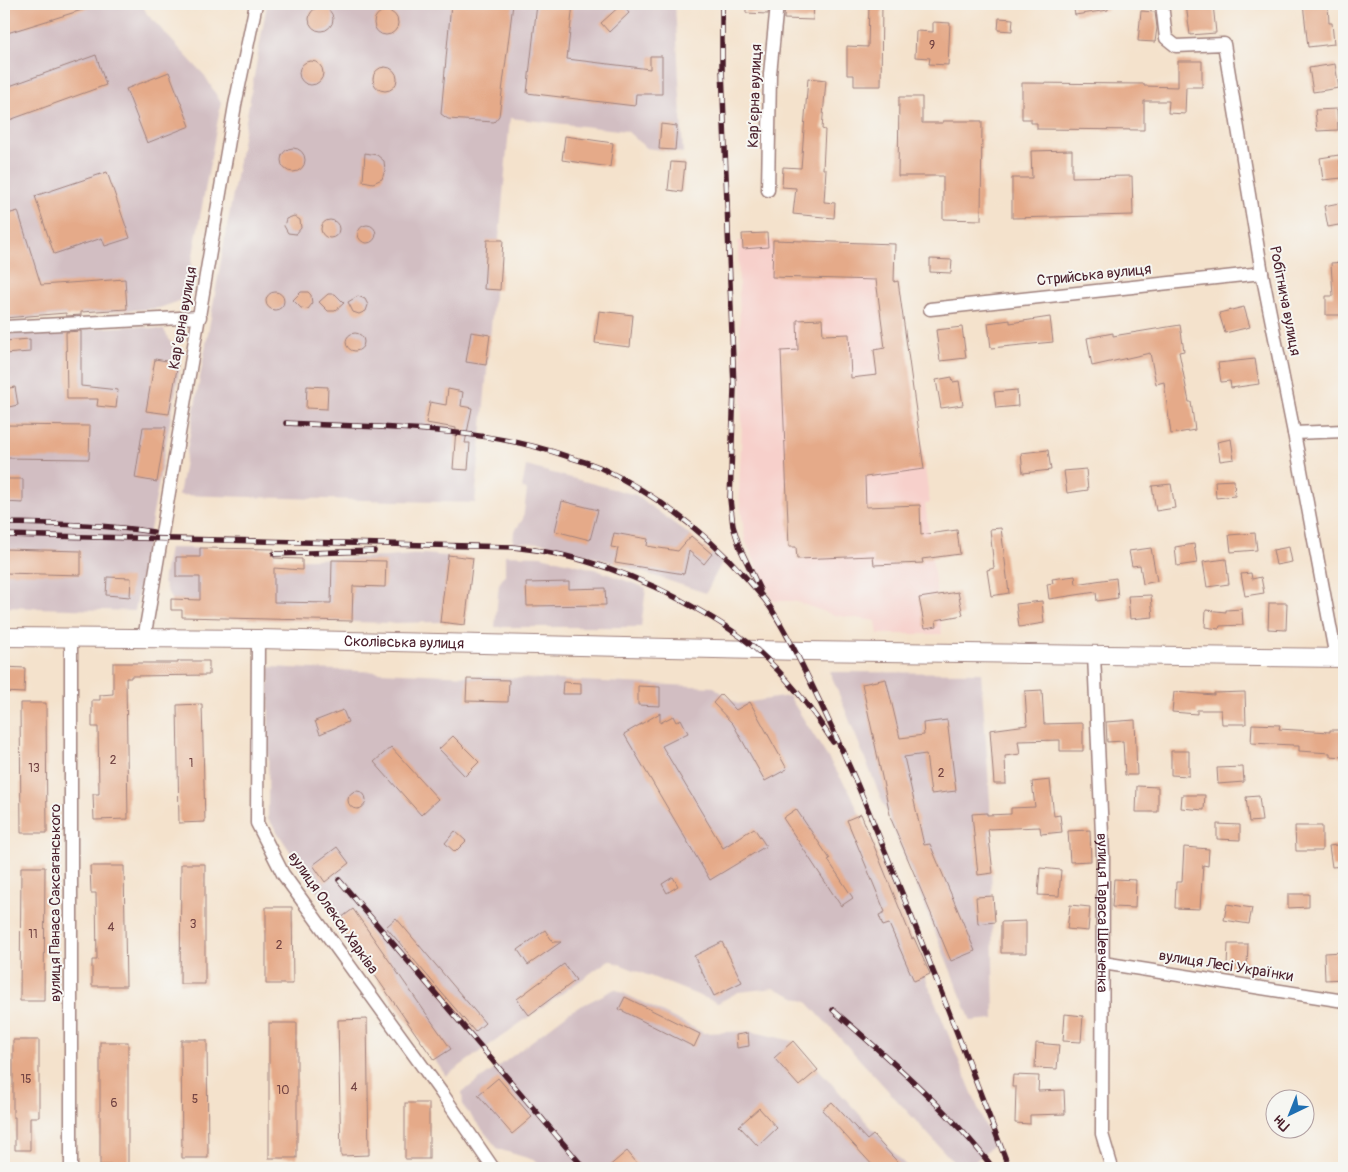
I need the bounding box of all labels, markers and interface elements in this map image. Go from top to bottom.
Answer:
house number: 9 [929,38,935,53]
street label: Карʼєрна вулиця [744,44,766,148]
street label: Робітнича вулиця [1265,245,1305,357]
street label: Стрийська вулиця [1036,260,1152,290]
street label: Карʼєрна вулиця [165,265,201,371]
street label: Сколівська вулиця [344,631,464,653]
house number: 2 [110,753,117,768]
house number: 1 [189,756,193,771]
house number: 13 [28,761,40,776]
house number: 2 [938,766,945,781]
street label: вулиця Панаса Саксаганського [46,804,65,1002]
street label: вулиця Тараса Шевченка [1092,833,1113,993]
street label: вулиця Олекси Харківа [284,848,382,978]
house number: 3 [190,917,197,932]
house number: 4 [108,920,115,935]
house number: 11 [28,927,38,942]
house number: 2 [276,938,283,953]
street label: вулиця Лесі Українки [1157,946,1295,986]
house number: 15 [20,1072,32,1087]
house number: 4 [351,1080,358,1095]
house number: 10 [277,1083,289,1098]
north arrow [1266,1090,1316,1140]
house number: 5 [192,1092,198,1107]
house number: 6 [111,1096,118,1111]
text: Пн [1270,1112,1293,1135]

